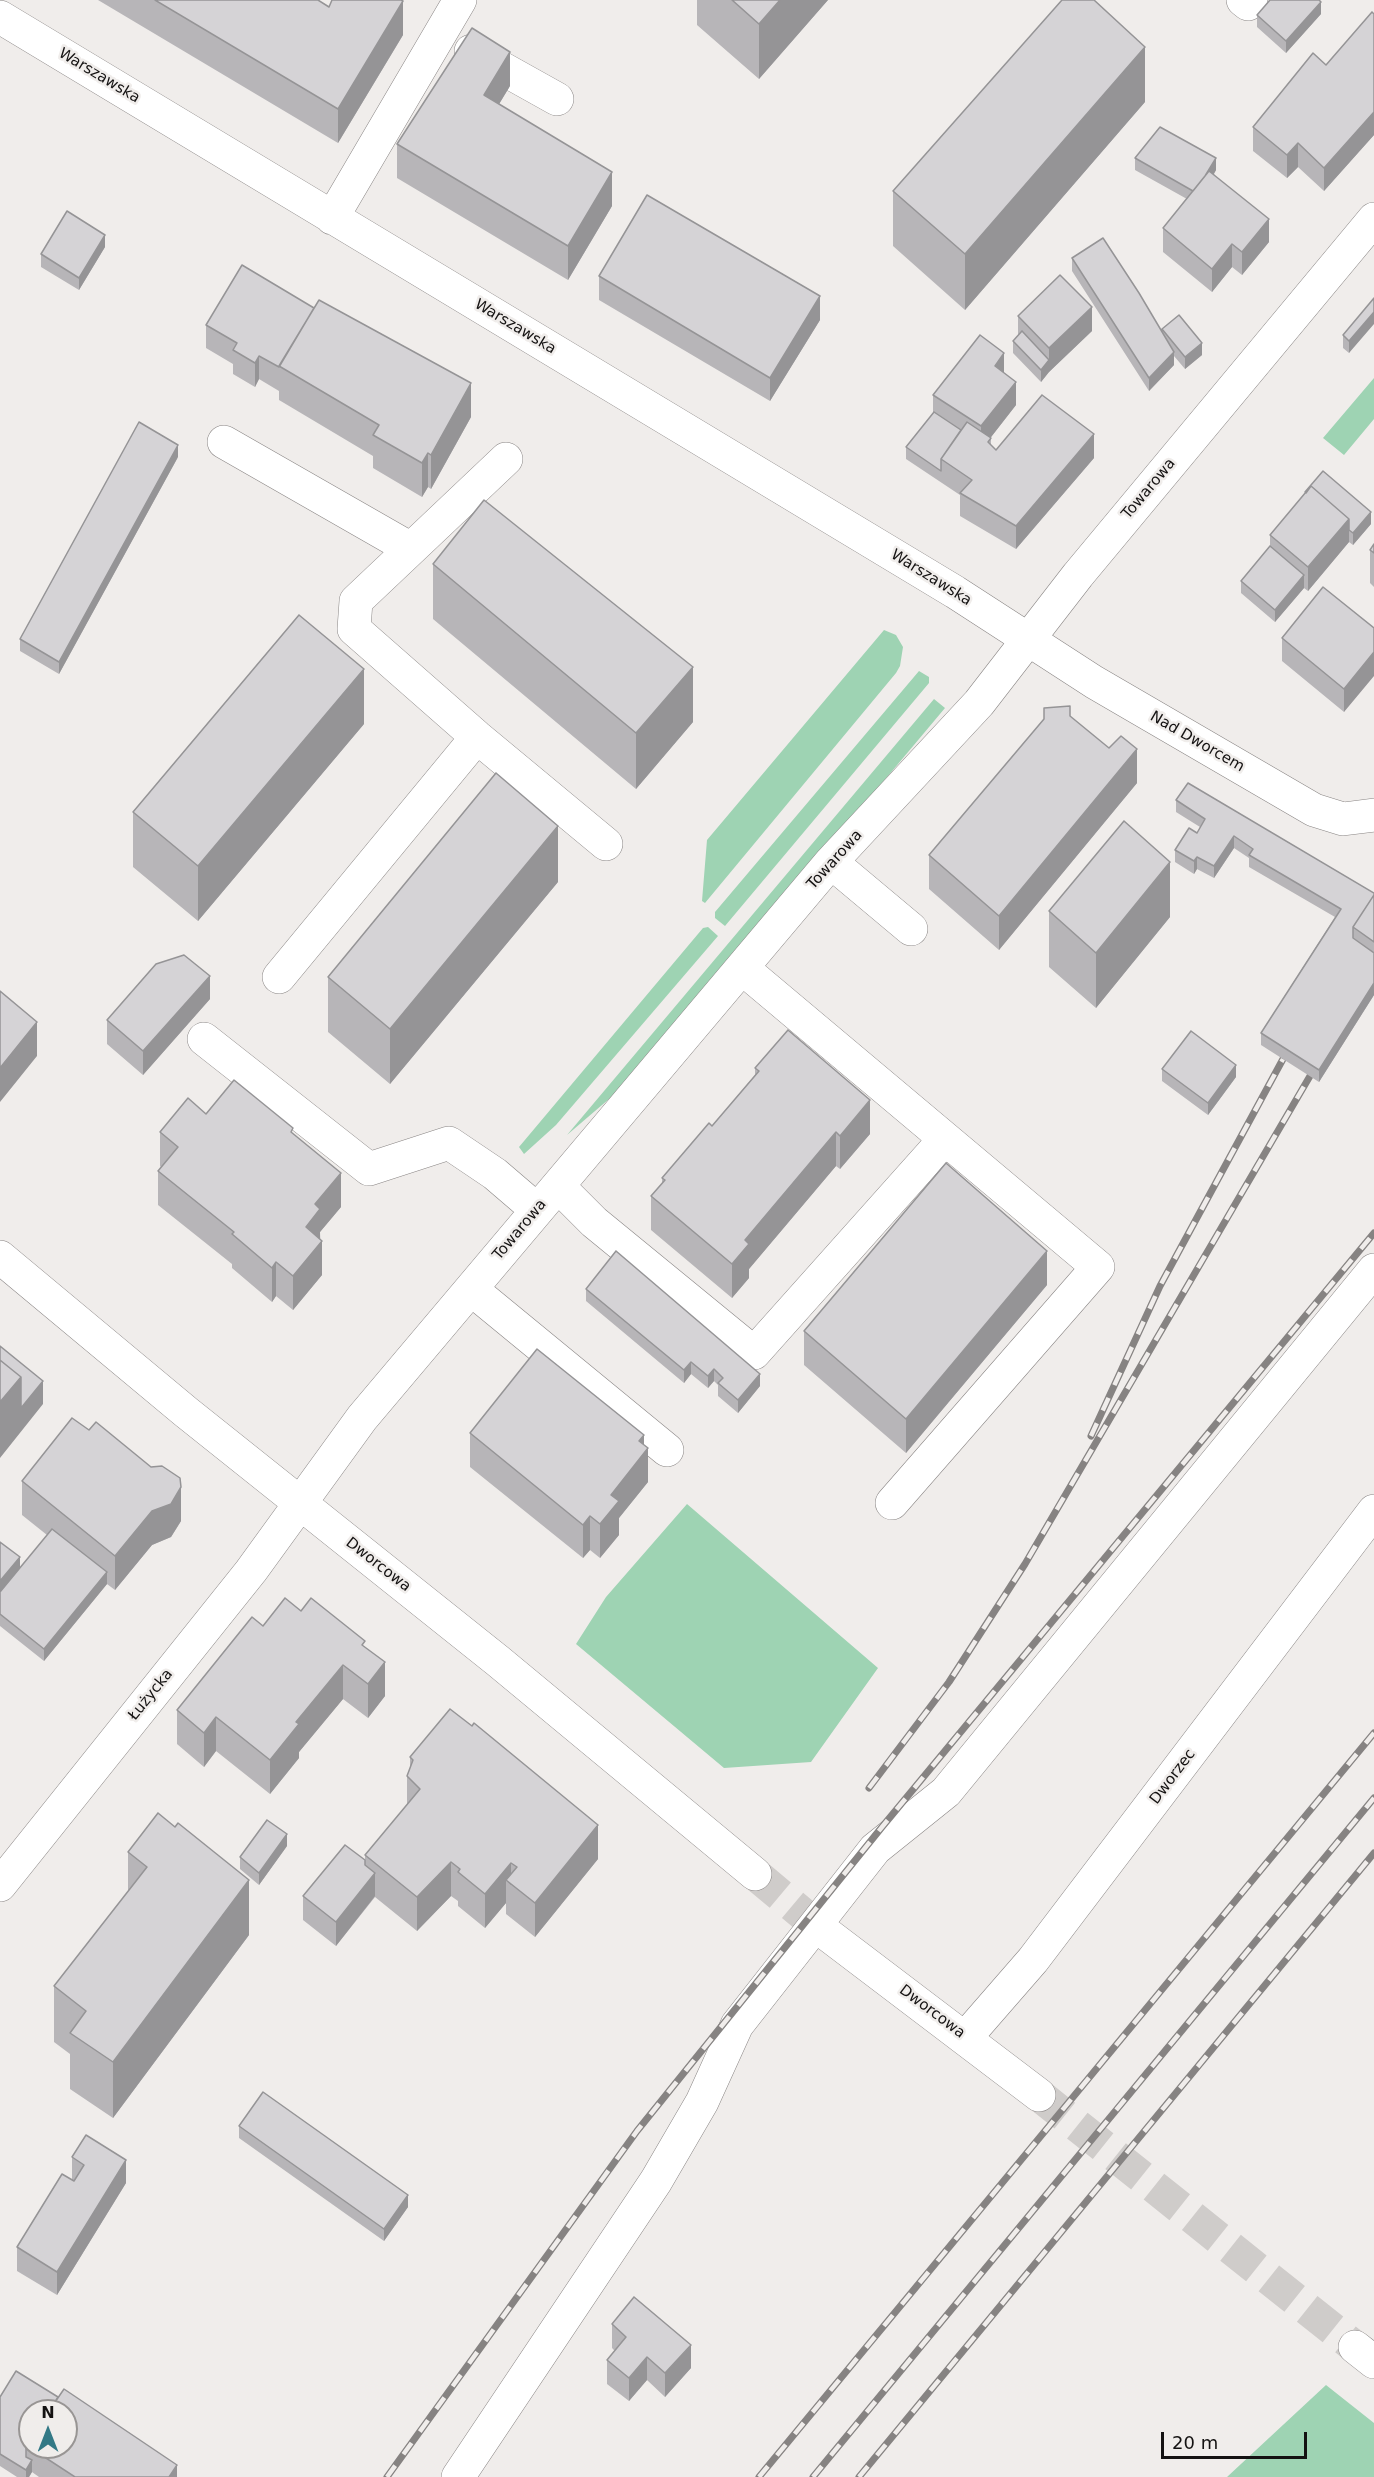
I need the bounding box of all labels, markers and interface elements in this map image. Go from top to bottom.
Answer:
street label: Warszawska [55,45,143,107]
street label: Warszawska [471,296,559,358]
street label: Towarowa [1118,455,1180,523]
street label: Warszawska [887,546,975,610]
street label: Nad Dworcem [1147,708,1247,776]
street label: Towarowa [804,827,866,893]
street label: Towarowa [489,1196,551,1264]
street label: Dworcowa [342,1534,414,1596]
street label: Łużycka [125,1666,177,1724]
street label: Dworzec [1146,1746,1200,1808]
street label: Dworcowa [896,1981,968,2043]
north arrow [18,2399,78,2459]
text: N [41,2403,55,2422]
scale bar [1164,2420,1310,2458]
text: 20 m [1172,2432,1218,2453]

